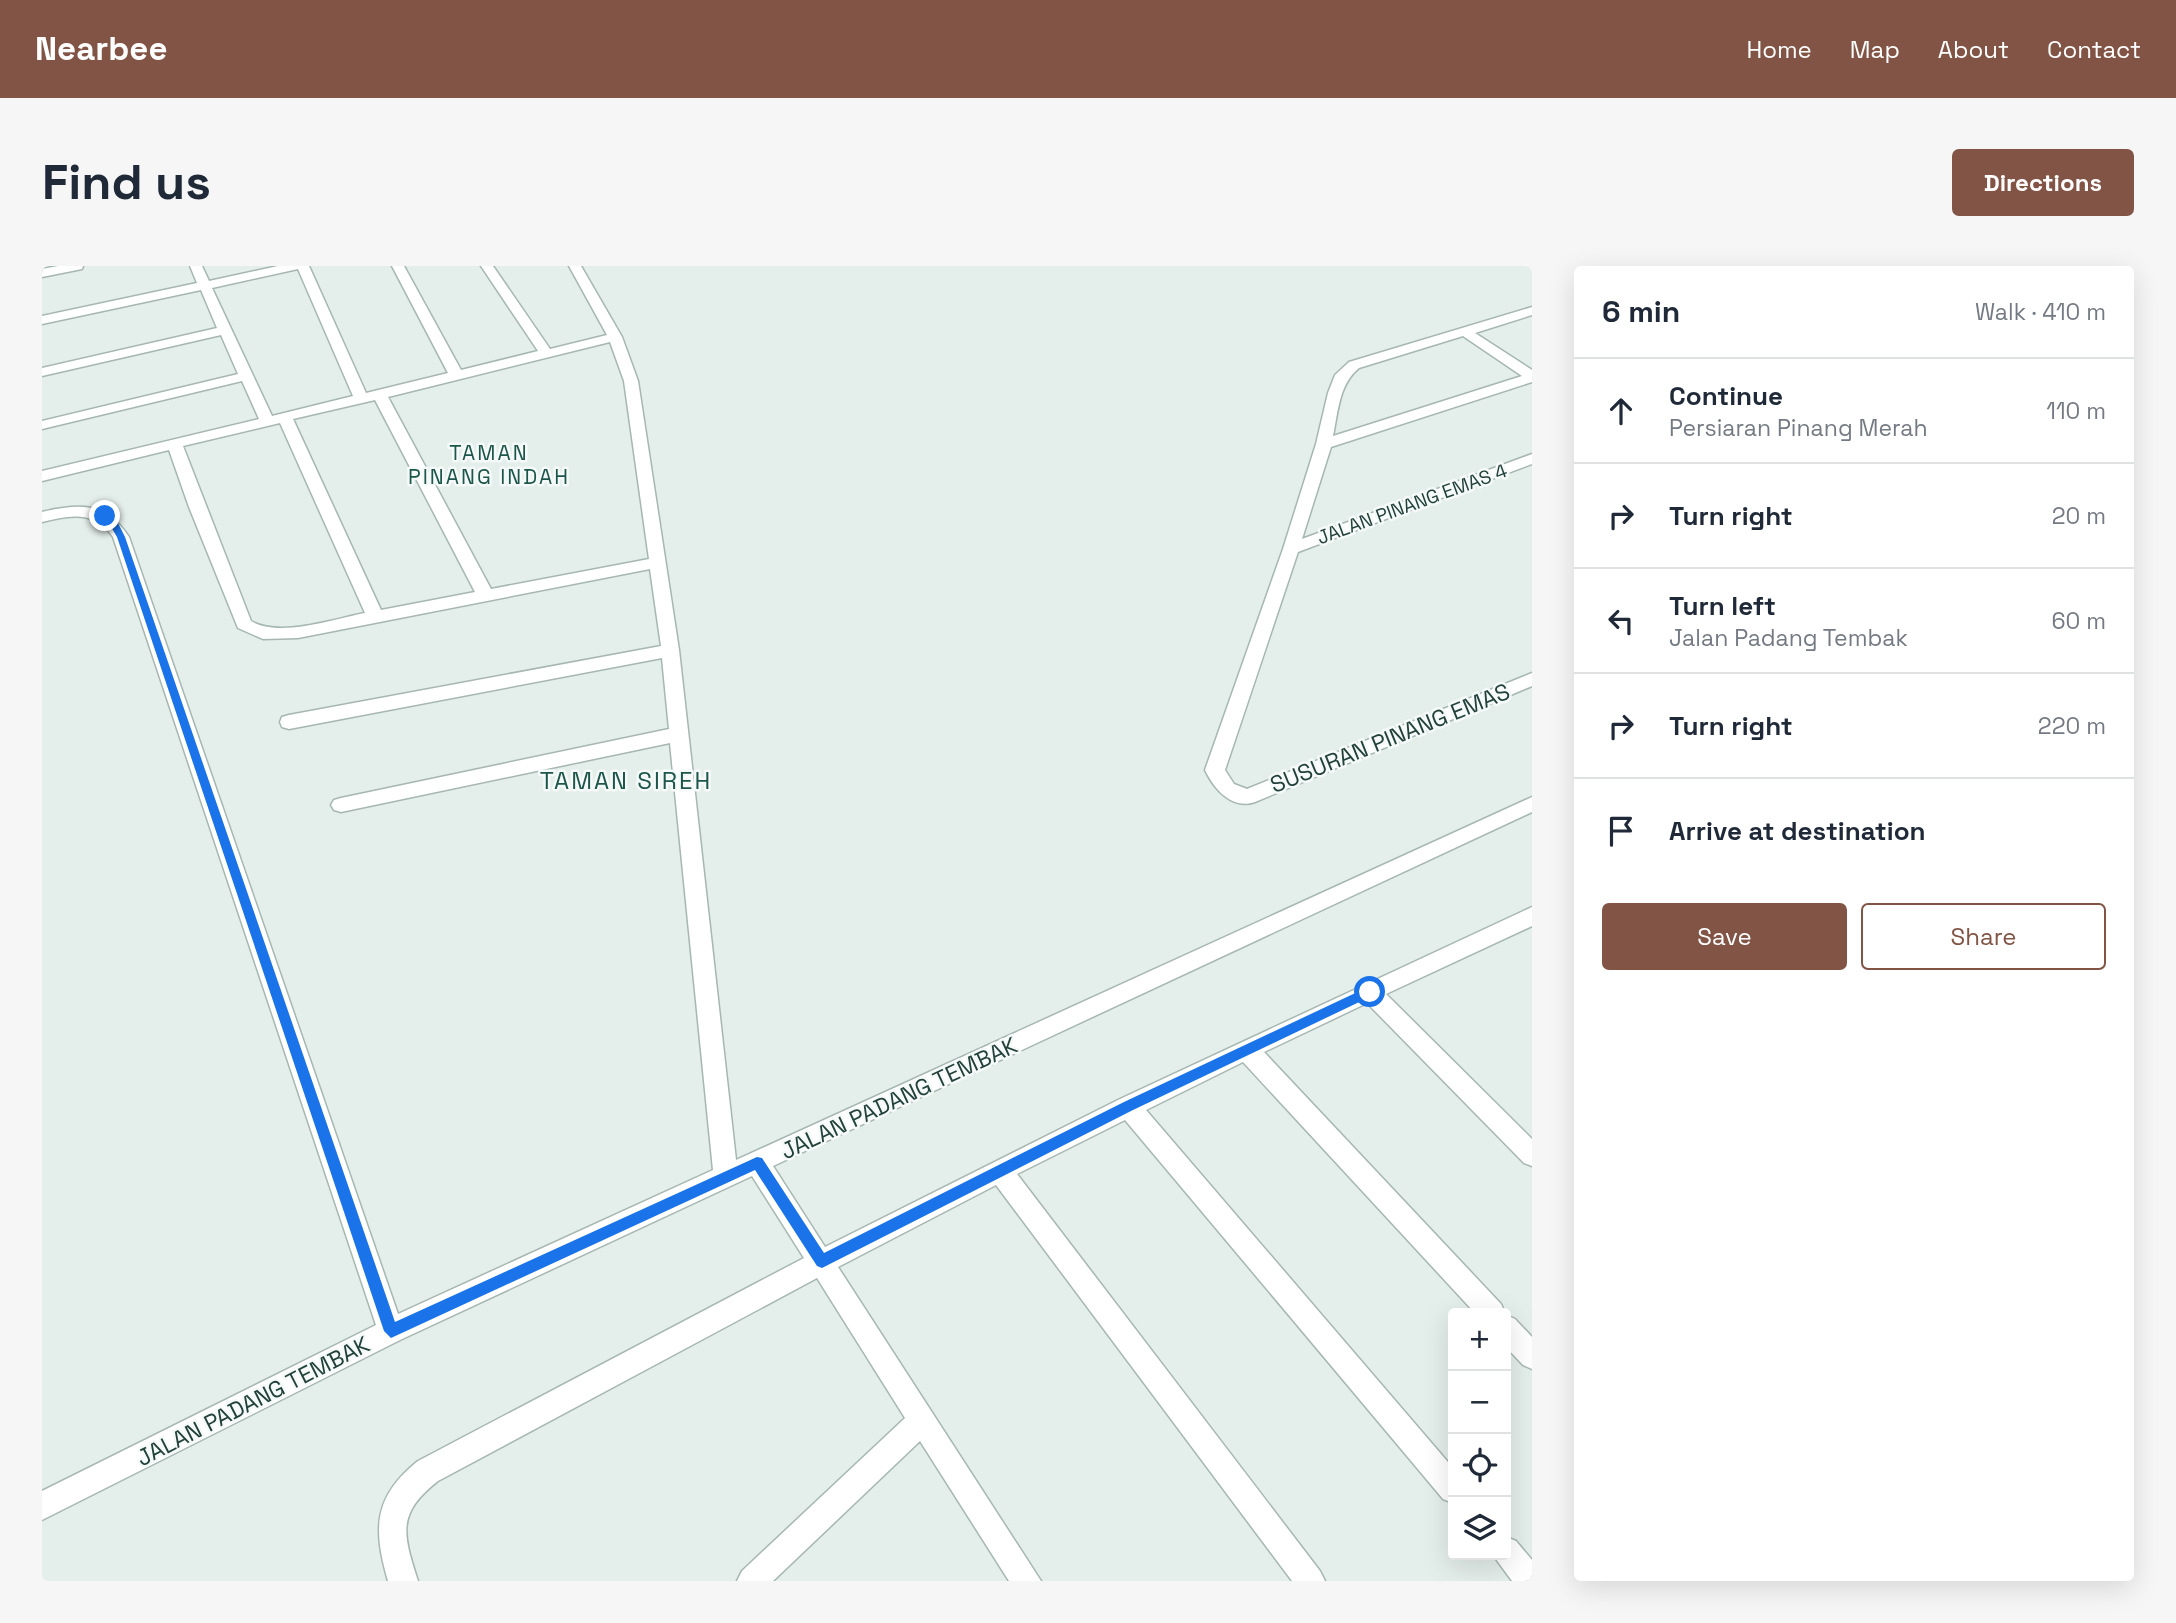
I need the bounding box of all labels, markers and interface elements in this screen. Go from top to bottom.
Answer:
text: Nearbee [35,28,167,70]
text: Home [1746,34,1812,65]
text: Map [1850,34,1900,65]
text: About [1938,34,2009,65]
text: Contact [2047,34,2141,65]
button: Directions [1952,149,2134,216]
text: Find us [42,151,211,213]
text: 6 min [1602,292,1680,331]
text: Walk · 410 m [1975,297,2106,327]
text: Continue [1669,379,1783,413]
icon: ahead [1602,392,1640,430]
text: 110 m [2046,396,2106,426]
text: Persiaran Pinang Merah [1669,413,1928,443]
district label: TAMAN PINANG INDAH [408,439,570,490]
street label: JALAN PINANG EMAS 4 [1313,458,1511,550]
icon: right [1602,497,1640,535]
text: Turn right [1669,499,1793,533]
route end [89,500,120,531]
text: 20 m [2052,501,2106,531]
text: Turn left [1669,589,1776,623]
icon: left [1602,602,1640,640]
text: 60 m [2051,606,2106,636]
text: Jalan Padang Tembak [1669,623,1908,653]
street label: SUSURAN PINANG EMAS [1266,676,1514,800]
icon: right [1602,707,1640,745]
text: Turn right [1669,709,1793,743]
text: 220 m [2038,711,2106,741]
district label: TAMAN SIREH [540,765,712,796]
icon: arrive [1602,812,1640,850]
text: Arrive at destination [1669,814,1926,848]
button: Save [1602,903,1847,970]
button: Share [1861,903,2106,970]
route start [1354,976,1385,1007]
street label: JALAN PADANG TEMBAK [776,1030,1022,1166]
map controls [1448,1308,1511,1560]
button: + [1448,1308,1511,1371]
street label: JALAN PADANG TEMBAK [131,1329,375,1473]
button: − [1448,1371,1511,1434]
button: locate [1448,1434,1511,1497]
button: layers [1448,1497,1511,1560]

